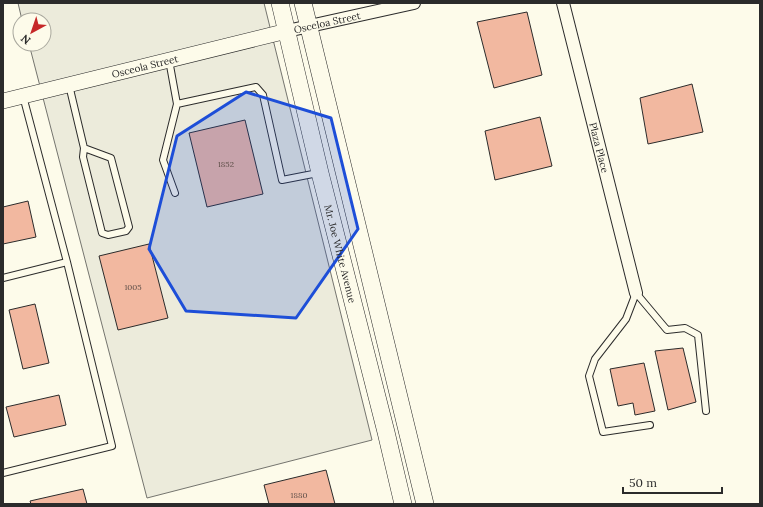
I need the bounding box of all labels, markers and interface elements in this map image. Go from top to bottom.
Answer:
street label: Osceloa Street [292,9,362,36]
north arrow [12,12,52,52]
text: N [17,31,33,48]
street label: Osceola Street [110,52,180,81]
street label: Plaza Place [586,121,612,175]
house number: 1852 [218,159,234,169]
street label: Mr. Joe White Avenue [321,203,359,305]
house number: 1005 [124,282,142,292]
scale bar [623,469,722,495]
text: 50 m [629,475,657,490]
house number: 1880 [291,490,307,500]

